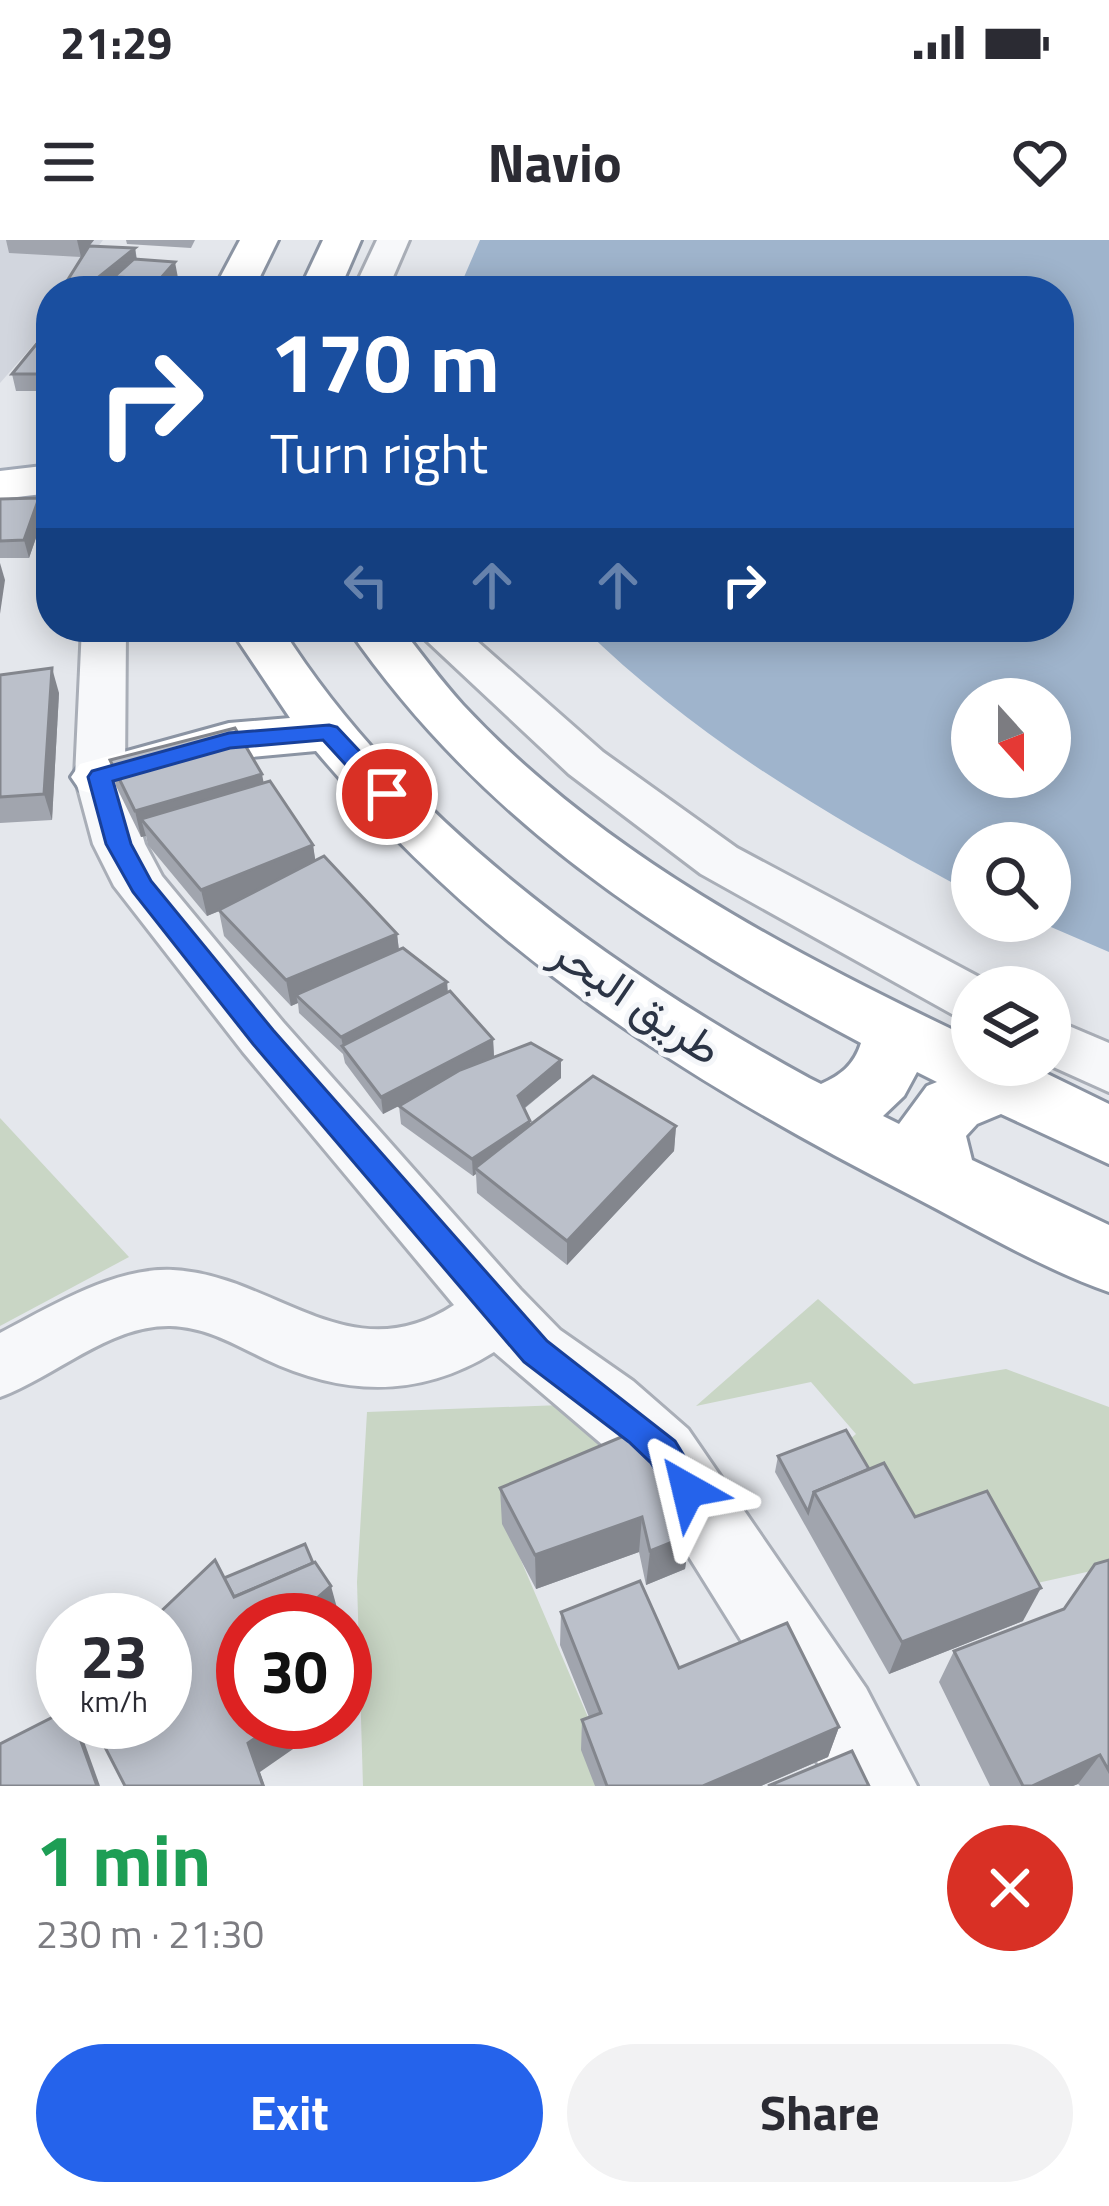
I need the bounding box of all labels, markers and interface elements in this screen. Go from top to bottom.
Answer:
text: 21:29 [60,8,172,76]
text: Navio [487,121,622,203]
icon: menu [36,129,102,195]
icon: heart [1007,129,1073,195]
text: 170 m [270,297,500,425]
icon: right [72,324,228,480]
text: Turn right [270,412,488,494]
icon: left [333,552,399,618]
icon: ahead [459,552,525,618]
icon: ahead [585,552,651,618]
icon: right [711,552,777,618]
north arrow [951,678,1071,798]
map controls [951,678,1071,1086]
pin [336,743,438,845]
icon: arrive [354,761,420,827]
button: search [951,822,1071,942]
street label: طريق البحر [538,917,736,1081]
button: layers [951,966,1071,1086]
position arrow [625,1427,751,1553]
speed limit sign: 30 [216,1593,372,1749]
text: 23 [80,1610,148,1701]
text: km/h [80,1678,148,1724]
text: 1 min [36,1804,211,1914]
button: close [947,1825,1073,1951]
text: 230 m · 21:30 [36,1904,264,1963]
button: Exit [36,2044,543,2182]
button: Share [567,2044,1073,2182]

